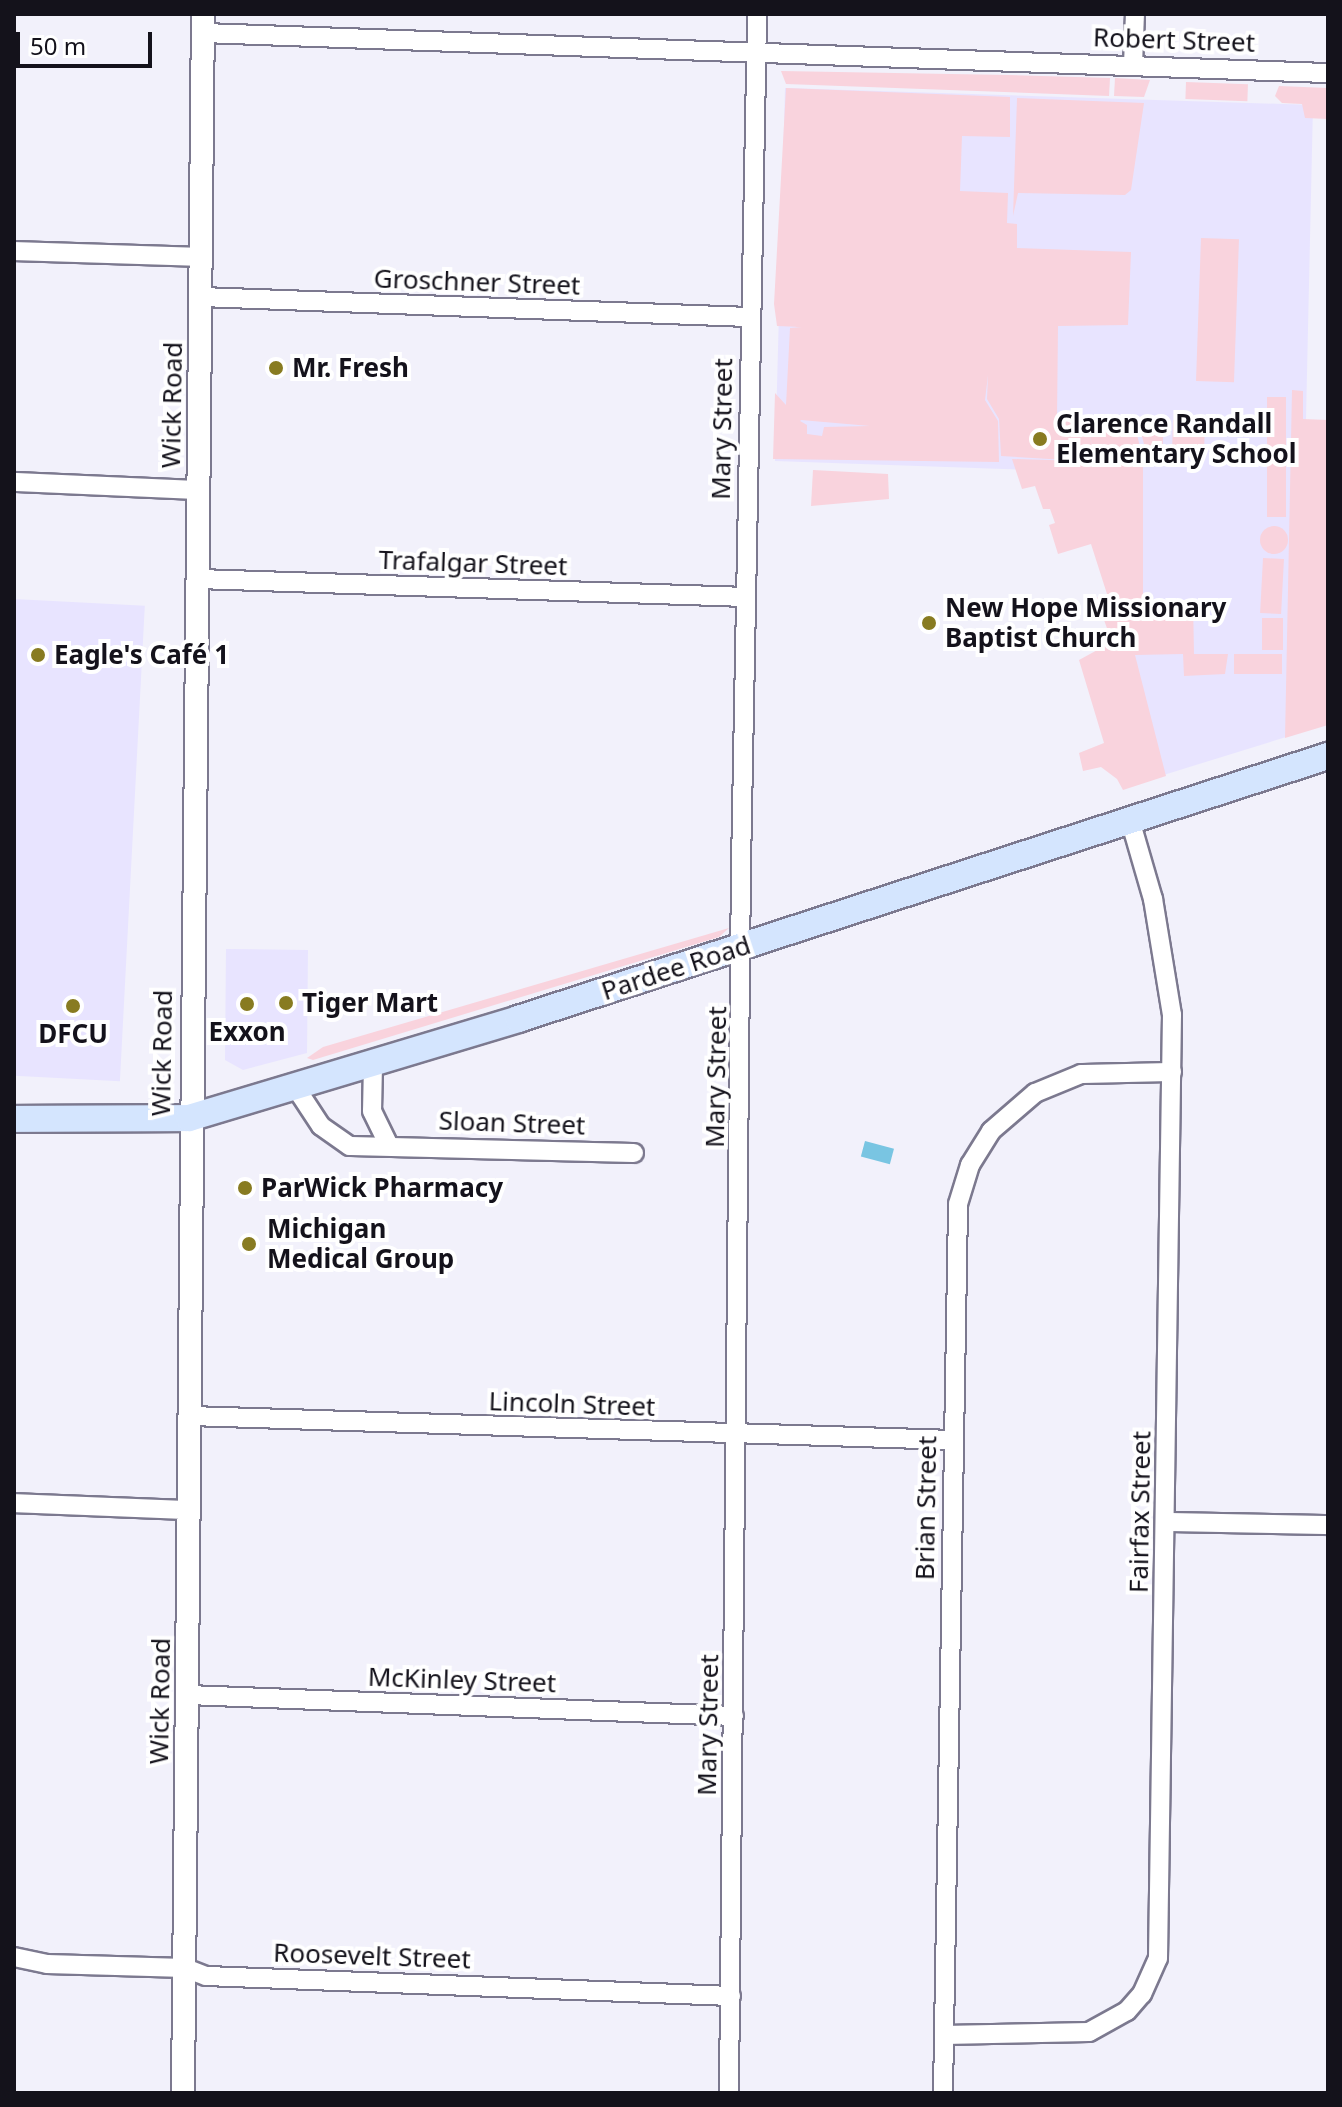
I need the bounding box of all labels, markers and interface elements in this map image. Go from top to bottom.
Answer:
scale bar [20,16,156,66]
street label: Robert Street [1092,22,1256,58]
text: 50 m [30,29,86,62]
street label: Groschner Street [373,263,581,301]
street label: Wick Road [155,341,189,469]
place label: Mr. Fresh [292,352,409,384]
street label: Mary Street [705,358,739,500]
marker: Mr. Fresh [267,359,285,377]
place label: Clarence Randall Elementary School [1056,408,1297,470]
marker: Clarence Randall Elementary School [1031,430,1049,448]
street label: Trafalgar Street [378,544,568,582]
place label: New Hope Missionary Baptist Church [945,592,1226,654]
marker: New Hope Missionary Baptist Church [920,614,938,632]
place label: Eagle's Café 1 [54,639,229,671]
marker: Eagle's Café 1 [29,646,47,664]
street label: Pardee Road [597,929,755,1007]
place label: Tiger Mart [302,987,438,1019]
street label: Wick Road [145,989,179,1117]
marker: Tiger Mart [277,994,295,1012]
marker: Exxon [238,995,256,1013]
marker: DFCU [64,997,82,1015]
street label: Mary Street [699,1006,733,1148]
place label: Exxon [208,1016,286,1048]
place label: DFCU [38,1018,108,1050]
street label: Sloan Street [438,1105,586,1141]
place label: ParWick Pharmacy [261,1172,503,1204]
marker: ParWick Pharmacy [236,1179,254,1197]
place label: Michigan Medical Group [267,1213,454,1274]
marker: Michigan Medical Group [238,1233,260,1255]
street label: Lincoln Street [488,1385,656,1423]
street label: Fairfax Street [1123,1431,1157,1593]
street label: Brian Street [909,1436,943,1580]
street label: Wick Road [143,1637,177,1765]
street label: Mary Street [691,1654,725,1796]
street label: McKinley Street [367,1661,557,1699]
street label: Roosevelt Street [273,1937,471,1975]

